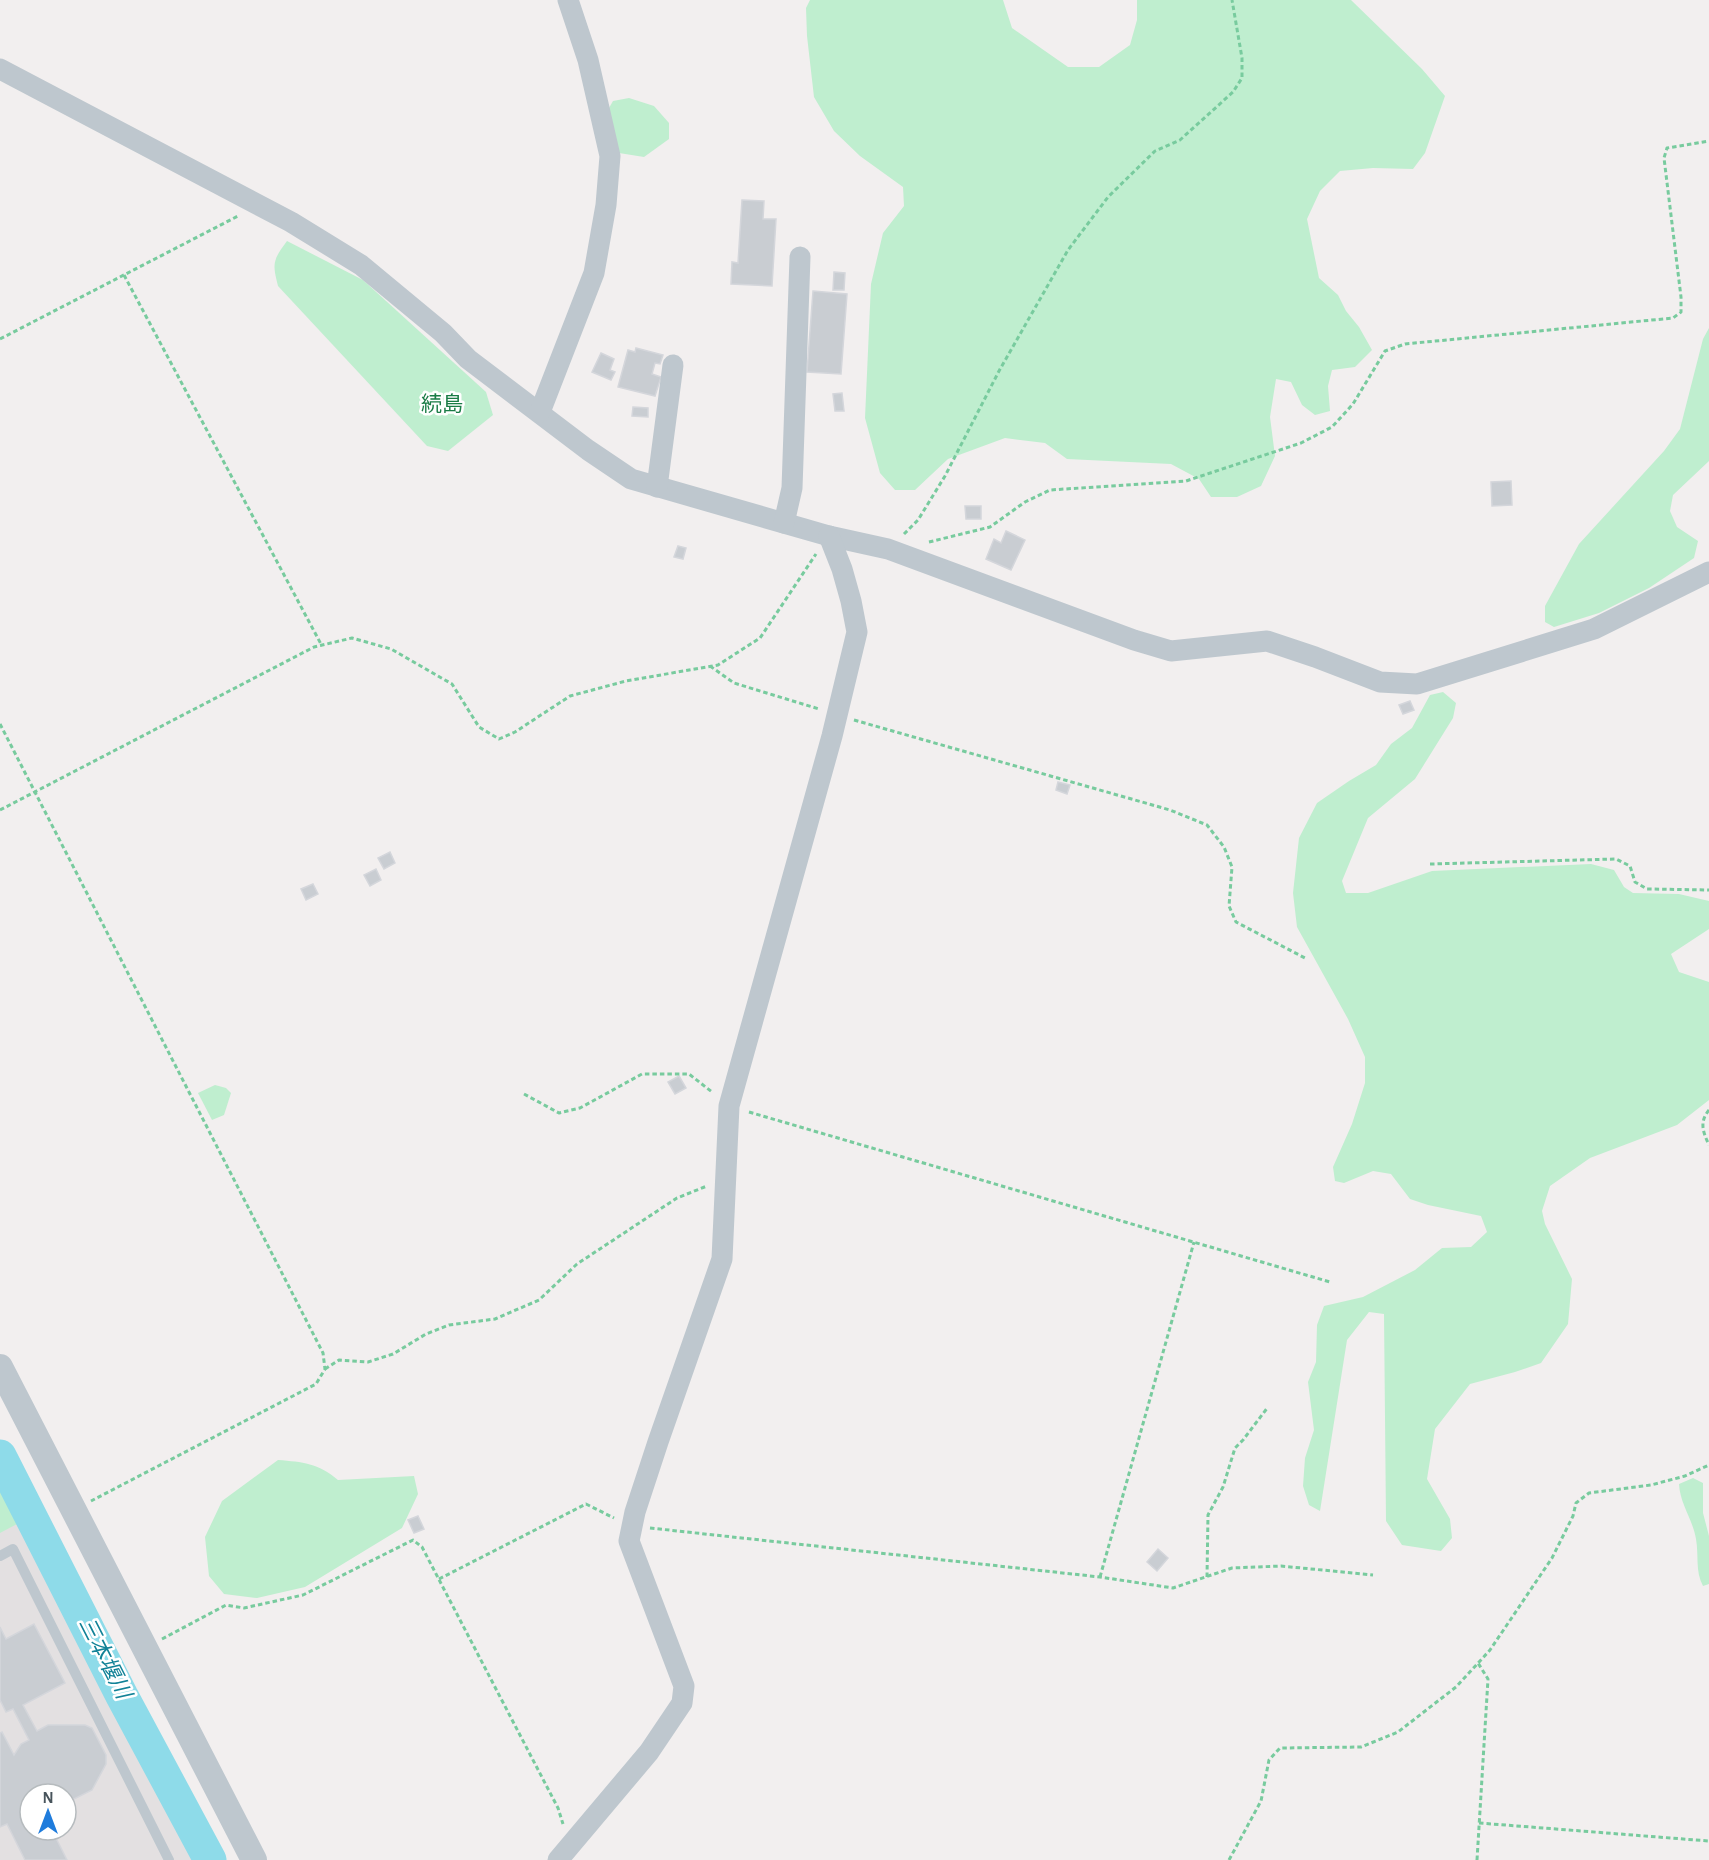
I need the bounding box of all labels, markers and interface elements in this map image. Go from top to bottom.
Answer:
park label: 続島 [421,393,463,415]
water label: 三本堰川 [75,1613,137,1704]
north arrow [18,1782,78,1842]
text: N [42,1790,54,1806]

